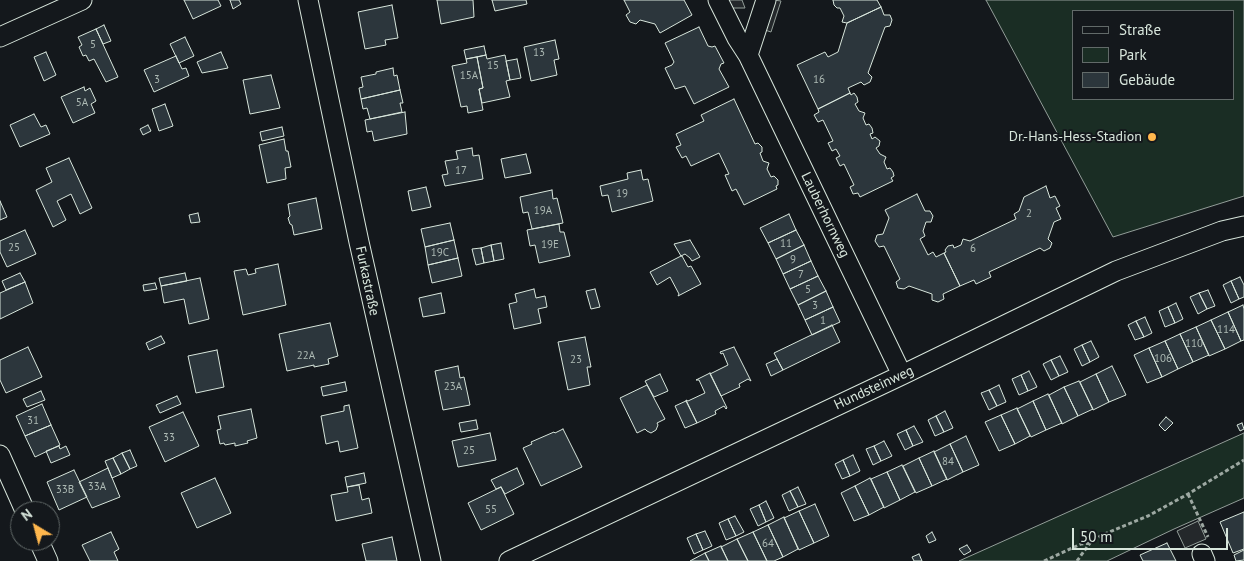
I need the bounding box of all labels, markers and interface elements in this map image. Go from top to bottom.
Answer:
legend [1072,10,1234,100]
text: Straße [1119,20,1161,39]
house number: 5 [90,38,96,52]
text: Park [1119,45,1147,64]
house number: 13 [533,46,545,60]
house number: 15 [487,59,499,73]
house number: 15A [460,69,478,83]
text: Gebäude [1119,70,1175,89]
house number: 3 [154,73,160,87]
house number: 16 [813,73,825,87]
house number: 5A [76,96,88,110]
place label: Dr.-Hans-Hess-Stadion [1009,129,1142,145]
marker: Dr.-Hans-Hess-Stadion [1146,131,1158,143]
house number: 17 [455,164,467,178]
street label: Lauberhornweg [797,169,853,261]
house number: 19 [616,187,628,201]
house number: 19A [534,204,552,218]
house number: 2 [1026,207,1032,221]
house number: 11 [780,237,792,251]
house number: 19E [541,238,559,252]
house number: 25 [8,241,20,255]
house number: 6 [970,242,976,256]
street label: Furkastraße [351,245,383,317]
house number: 19C [431,246,449,260]
house number: 9 [790,253,796,267]
house number: 7 [798,268,804,282]
house number: 5 [805,283,811,297]
house number: 3 [812,299,818,313]
house number: 1 [820,314,826,328]
house number: 114 [1217,323,1235,337]
house number: 110 [1185,337,1203,351]
house number: 22A [297,349,315,363]
house number: 106 [1154,352,1172,366]
house number: 23 [570,353,582,367]
street label: Hundsteinweg [832,362,916,414]
house number: 23A [444,380,462,394]
house number: 31 [27,414,39,428]
house number: 33 [163,431,175,445]
house number: 25 [463,444,475,458]
house number: 84 [942,455,954,469]
house number: 33A [88,480,106,494]
house number: 33B [56,483,74,497]
north arrow [10,501,60,551]
house number: 55 [485,503,497,517]
text: N [17,505,36,525]
scale bar [1074,518,1230,550]
text: 50 m [1080,527,1113,546]
house number: 64 [762,537,774,551]

